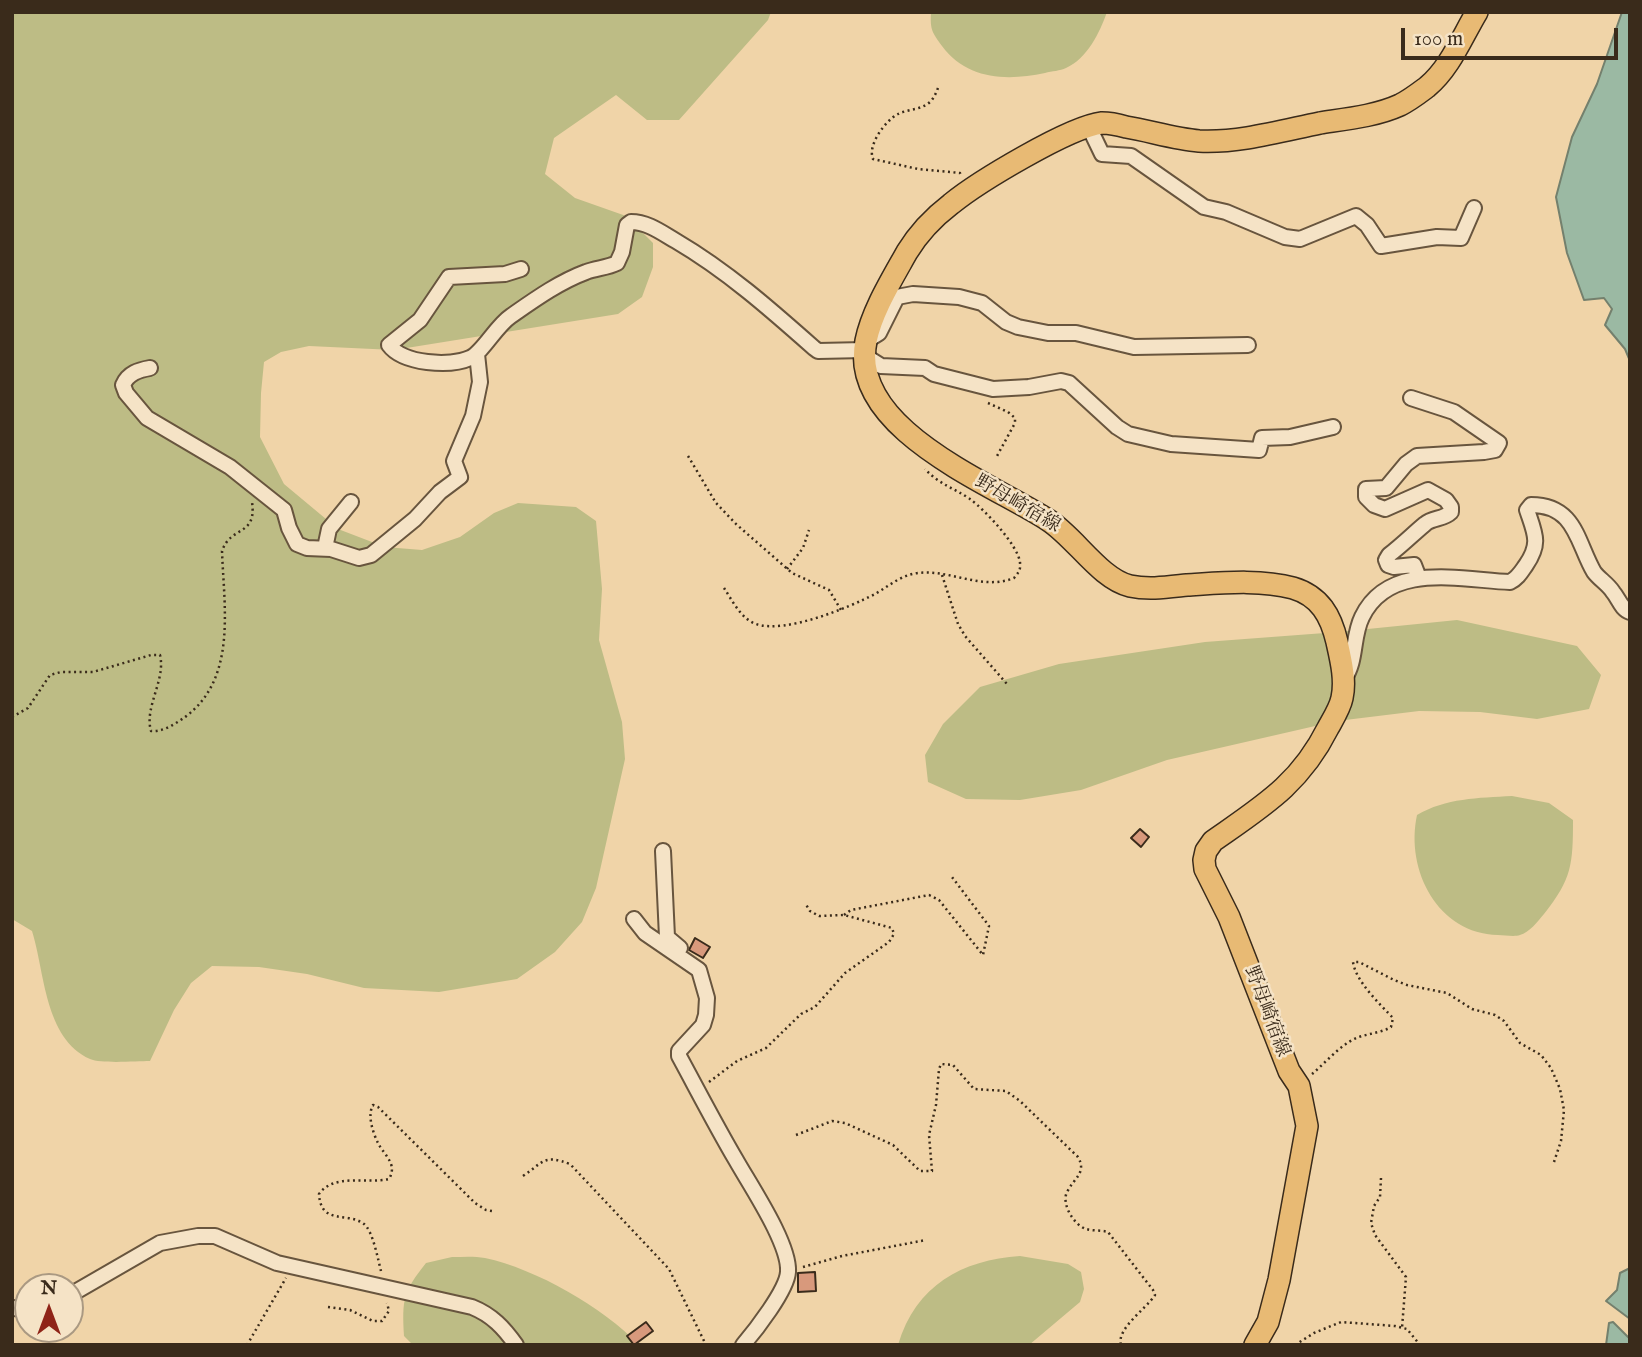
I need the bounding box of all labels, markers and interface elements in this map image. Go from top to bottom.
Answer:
scale bar [1404,14,1621,58]
text: 100 m [1414,26,1463,53]
street label: 野母崎宿線 [970,471,1064,539]
street label: 野母崎宿線 [1238,964,1294,1060]
north arrow [14,1273,84,1343]
text: N [41,1277,57,1301]

